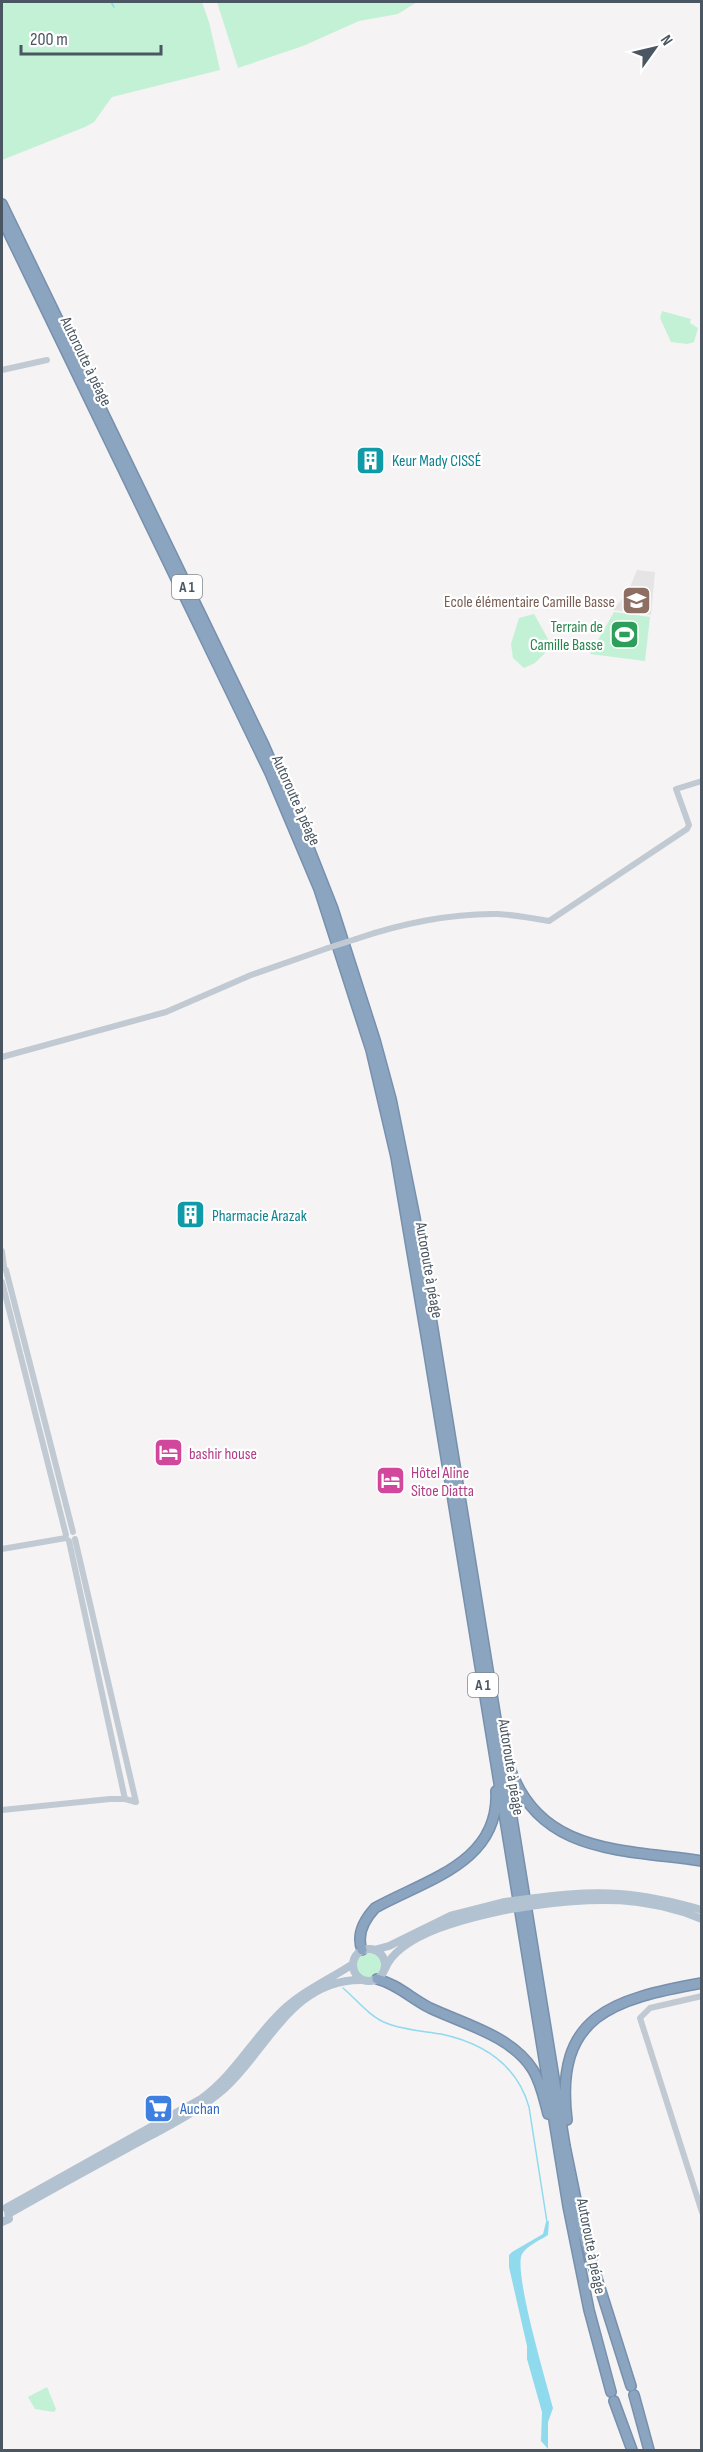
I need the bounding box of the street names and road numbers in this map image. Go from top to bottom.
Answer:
street label: Autoroute à péage [55,313,115,409]
road number: A 1 [172,575,202,599]
street label: Autoroute à péage [267,752,324,849]
street label: Autoroute à péage [411,1220,446,1320]
road number: A 1 [468,1673,498,1697]
street label: Autoroute à péage [493,1717,527,1817]
street label: Autoroute à péage [572,2196,609,2296]

